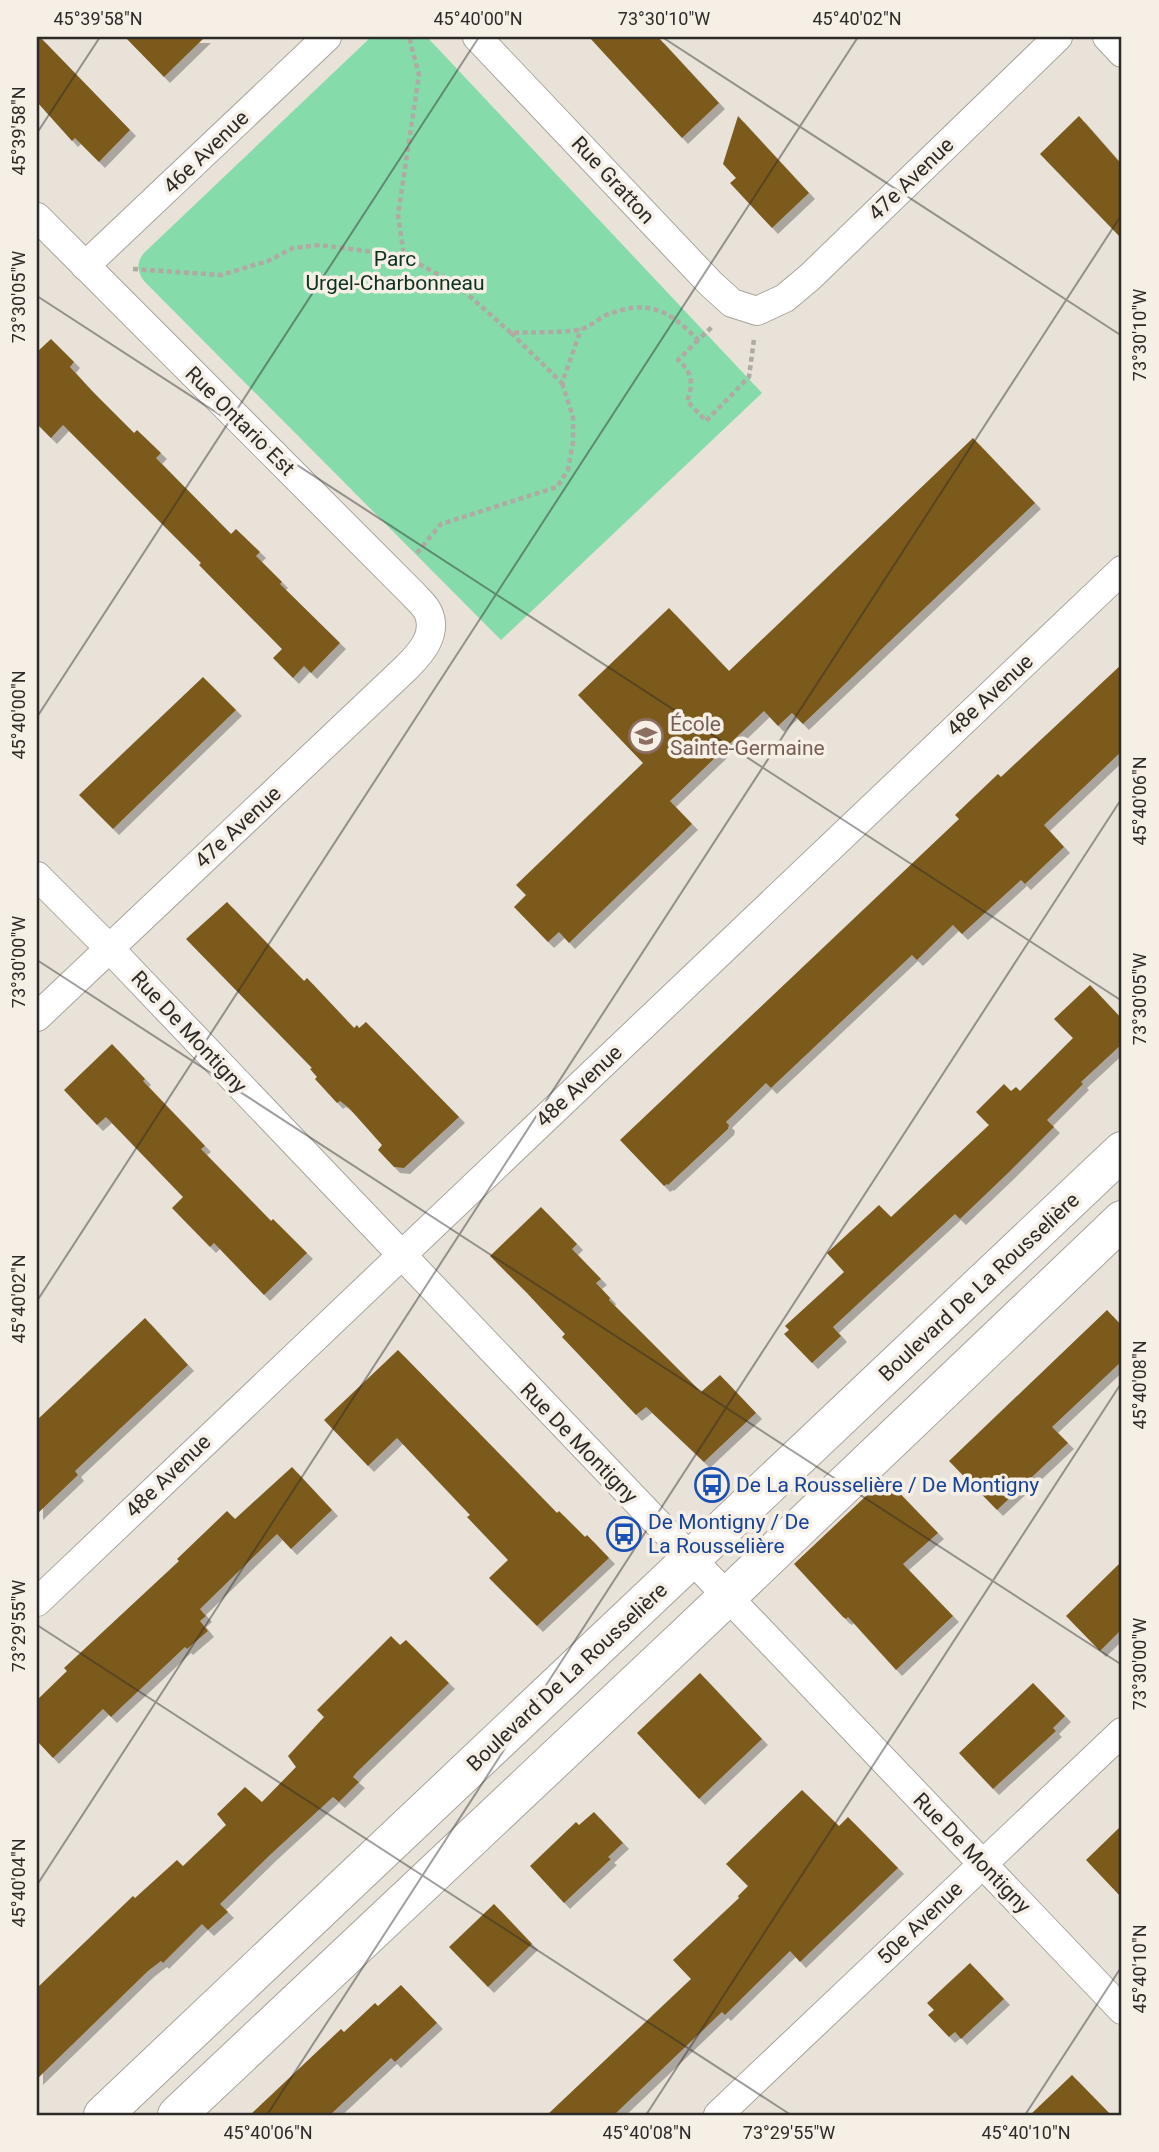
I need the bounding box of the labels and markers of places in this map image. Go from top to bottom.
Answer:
place label: École Sainte-Germaine [670,712,825,760]
school or university icon: École Sainte-Germaine [627,717,665,755]
bus stop icon: De La Rousselière / De Montigny [693,1466,731,1504]
place label: De La Rousselière / De Montigny [736,1473,1039,1497]
place label: De Montigny / De La Rousselière [648,1510,809,1558]
bus stop icon: De Montigny / De La Rousselière [605,1515,643,1553]

